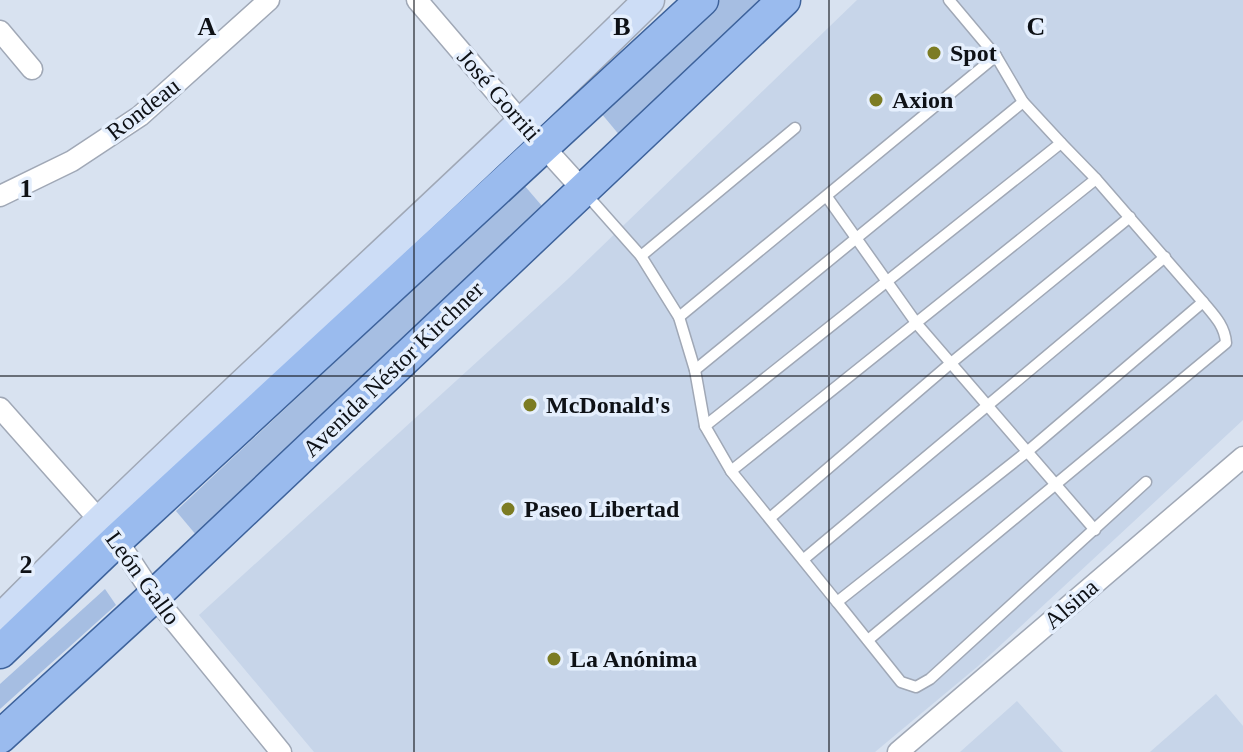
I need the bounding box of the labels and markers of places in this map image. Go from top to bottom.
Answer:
place label: Spot [950,40,997,66]
marker: Spot [925,44,943,62]
place label: Axion [892,87,953,113]
marker: Axion [867,91,885,109]
place label: McDonald's [546,392,670,418]
marker: McDonald's [521,396,539,414]
place label: Paseo Libertad [524,496,680,522]
marker: Paseo Libertad [499,500,517,518]
place label: La Anónima [570,646,697,672]
marker: La Anónima [545,650,563,668]

